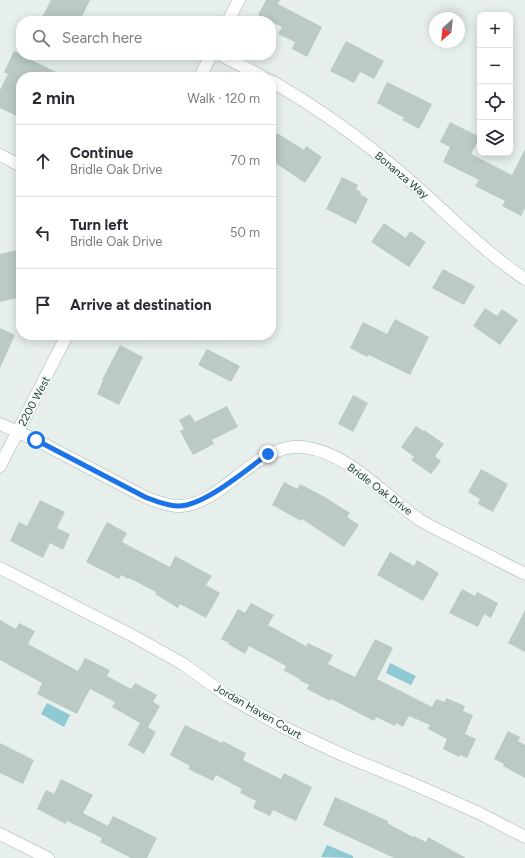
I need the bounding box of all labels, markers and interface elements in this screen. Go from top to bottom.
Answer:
north arrow [429,12,465,48]
map controls [477,12,513,156]
button: + [477,12,513,48]
search box [16,16,276,60]
icon: search [30,27,52,49]
text: Search here [62,29,142,47]
button: − [477,48,513,84]
button: locate [477,84,513,120]
text: 2 min [32,88,75,108]
text: Walk · 120 m [187,91,260,106]
button: layers [477,120,513,156]
text: Continue [70,144,133,162]
street label: Bonanza Way [372,149,431,202]
icon: ahead [32,150,54,172]
text: 70 m [230,153,260,168]
text: Bridle Oak Drive [70,162,162,177]
text: Turn left [70,216,128,234]
icon: left [32,222,54,244]
text: 50 m [230,225,260,240]
text: Bridle Oak Drive [70,234,162,249]
icon: arrive [32,294,54,316]
text: Arrive at destination [70,296,211,314]
street label: 2200 West [16,374,53,428]
route start [27,431,45,449]
route end [259,445,277,463]
street label: Bridle Oak Drive [345,461,415,518]
street label: Jordan Haven Court [212,681,304,742]

